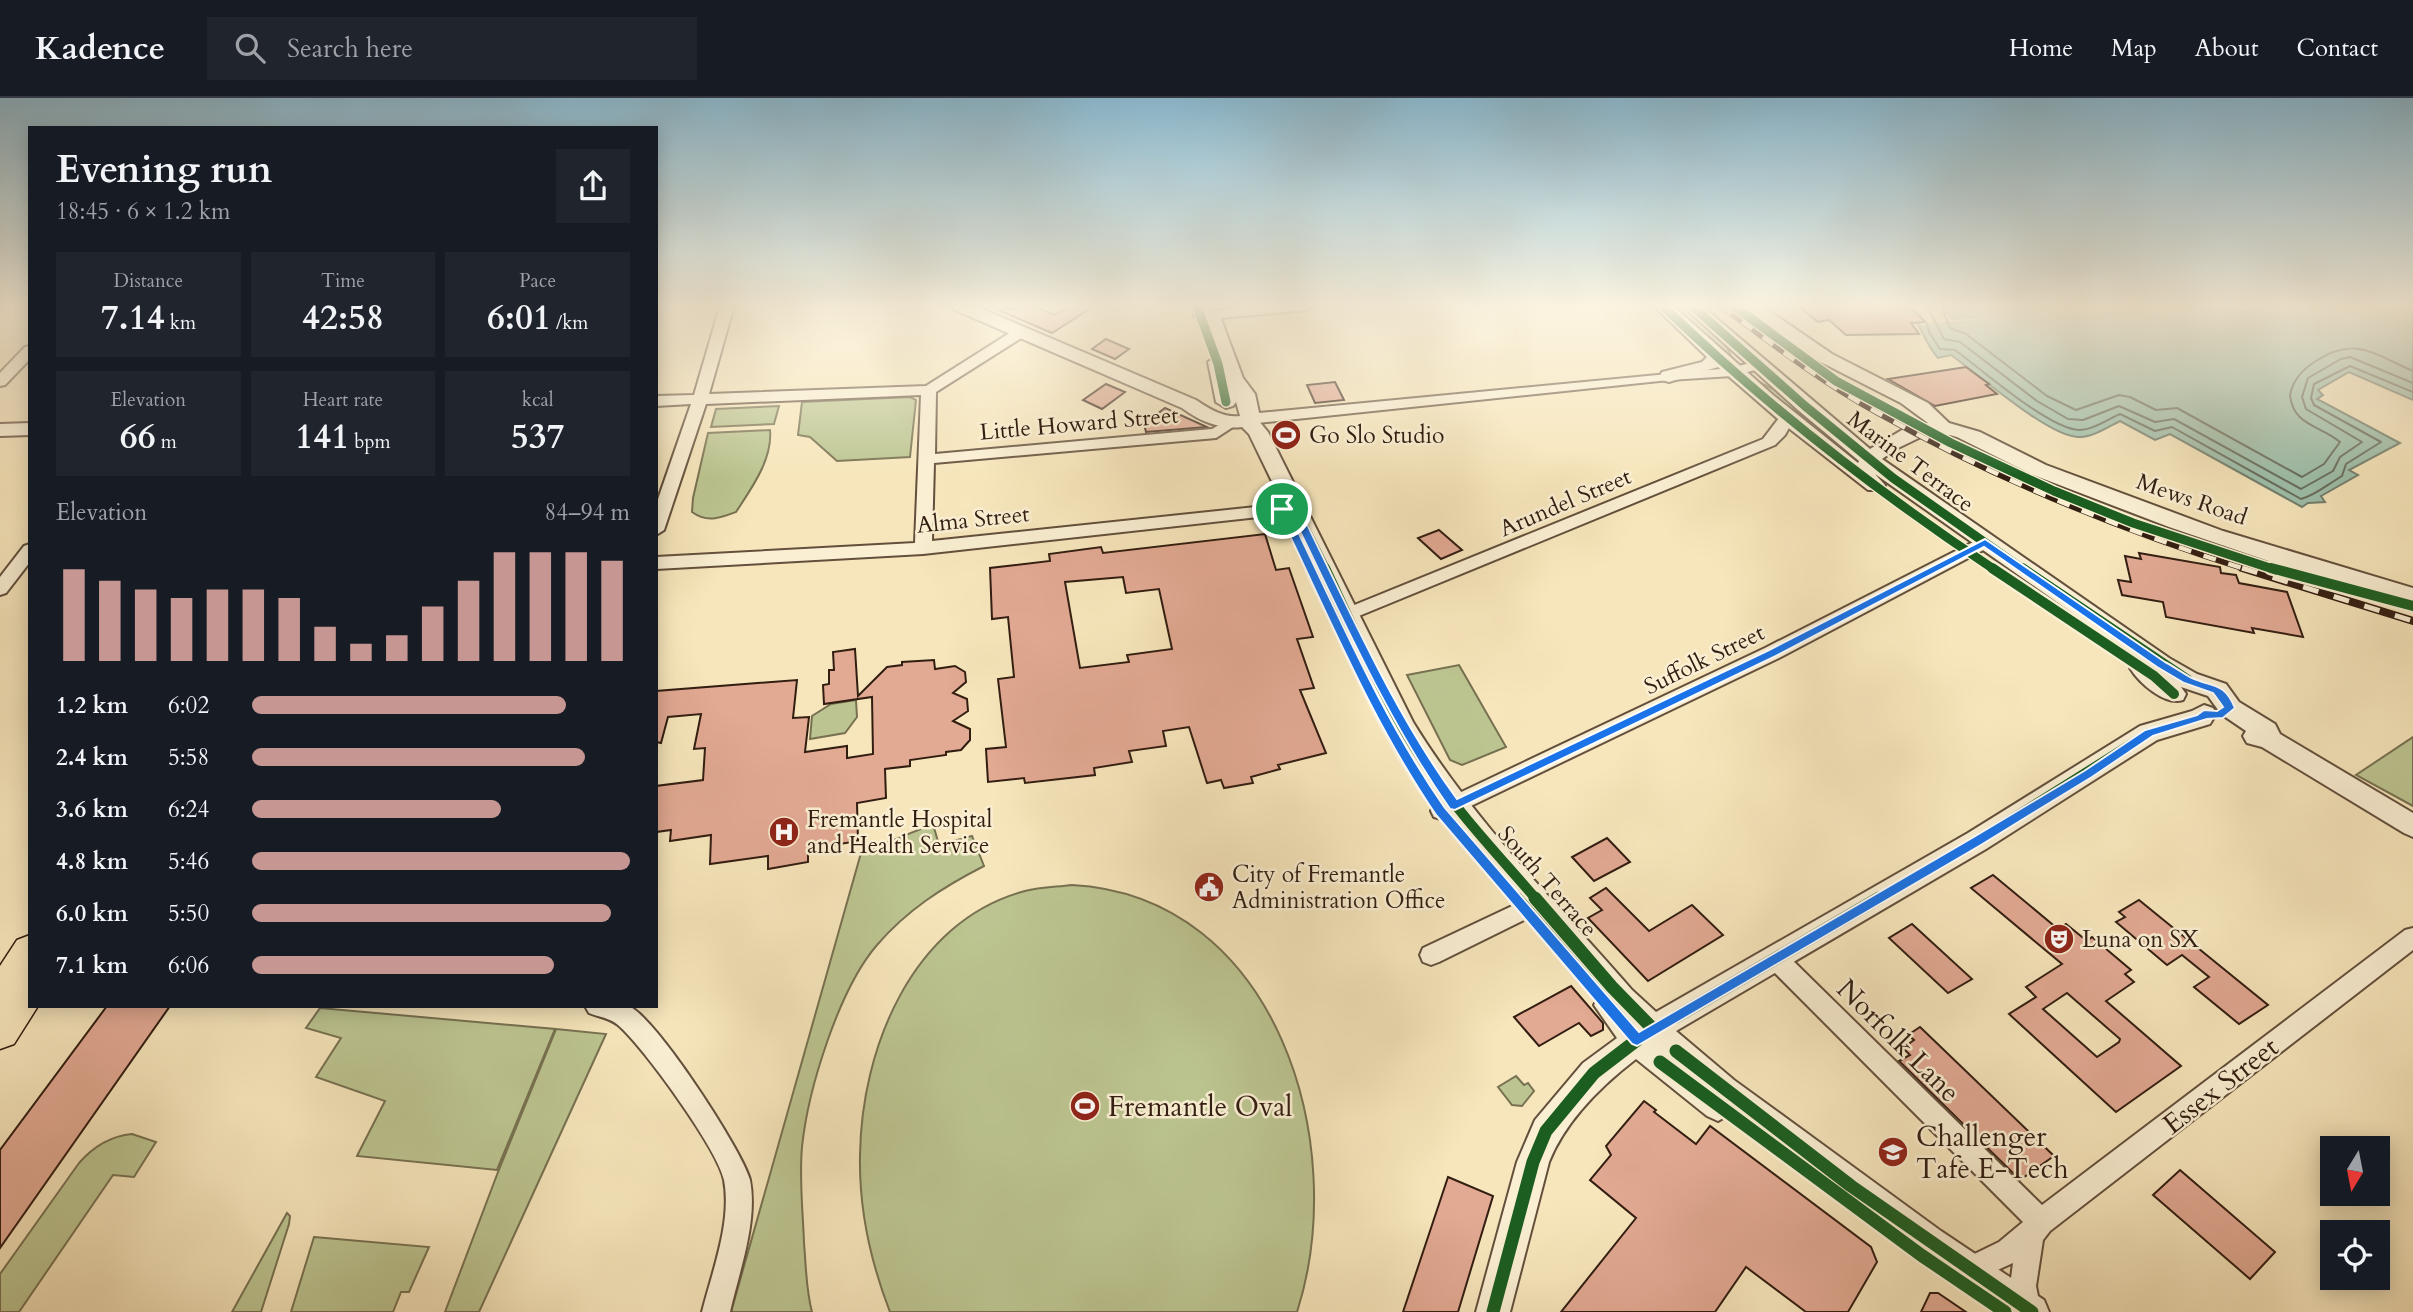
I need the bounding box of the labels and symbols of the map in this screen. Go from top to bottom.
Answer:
street label: Little Howard Street [978,399,1180,448]
street label: Marine Terrace [1841,404,1980,519]
sports icon: Go Slo Studio [1269,418,1303,452]
place label: Go Slo Studio [1309,420,1444,451]
street label: Arundel Street [1494,461,1636,544]
street label: Mews Road [2132,466,2252,533]
pin [1252,479,1312,539]
street label: Alma Street [915,498,1031,541]
street label: Suffolk Street [1639,617,1769,702]
place label: Fremantle Hospital and Health Service [807,804,992,861]
hospital icon: Fremantle Hospital and Health Service [767,815,801,849]
street label: South Terrace [1491,819,1604,943]
place label: City of Fremantle Administration Office [1232,859,1445,916]
public building icon: City of Fremantle Administration Office [1192,870,1226,904]
theatre icon: Luna on SX [2042,922,2076,956]
place label: Luna on SX [2082,924,2200,955]
street label: Norfolk Lane [1828,971,1968,1111]
street label: Essex Street [2155,1028,2287,1143]
place label: Fremantle Oval [1108,1088,1292,1126]
sports icon: Fremantle Oval [1068,1089,1102,1123]
place label: Challenger Tafe E-Tech [1916,1118,2069,1188]
school or university icon: Challenger Tafe E-Tech [1876,1135,1910,1169]
north arrow [2320,1136,2390,1206]

